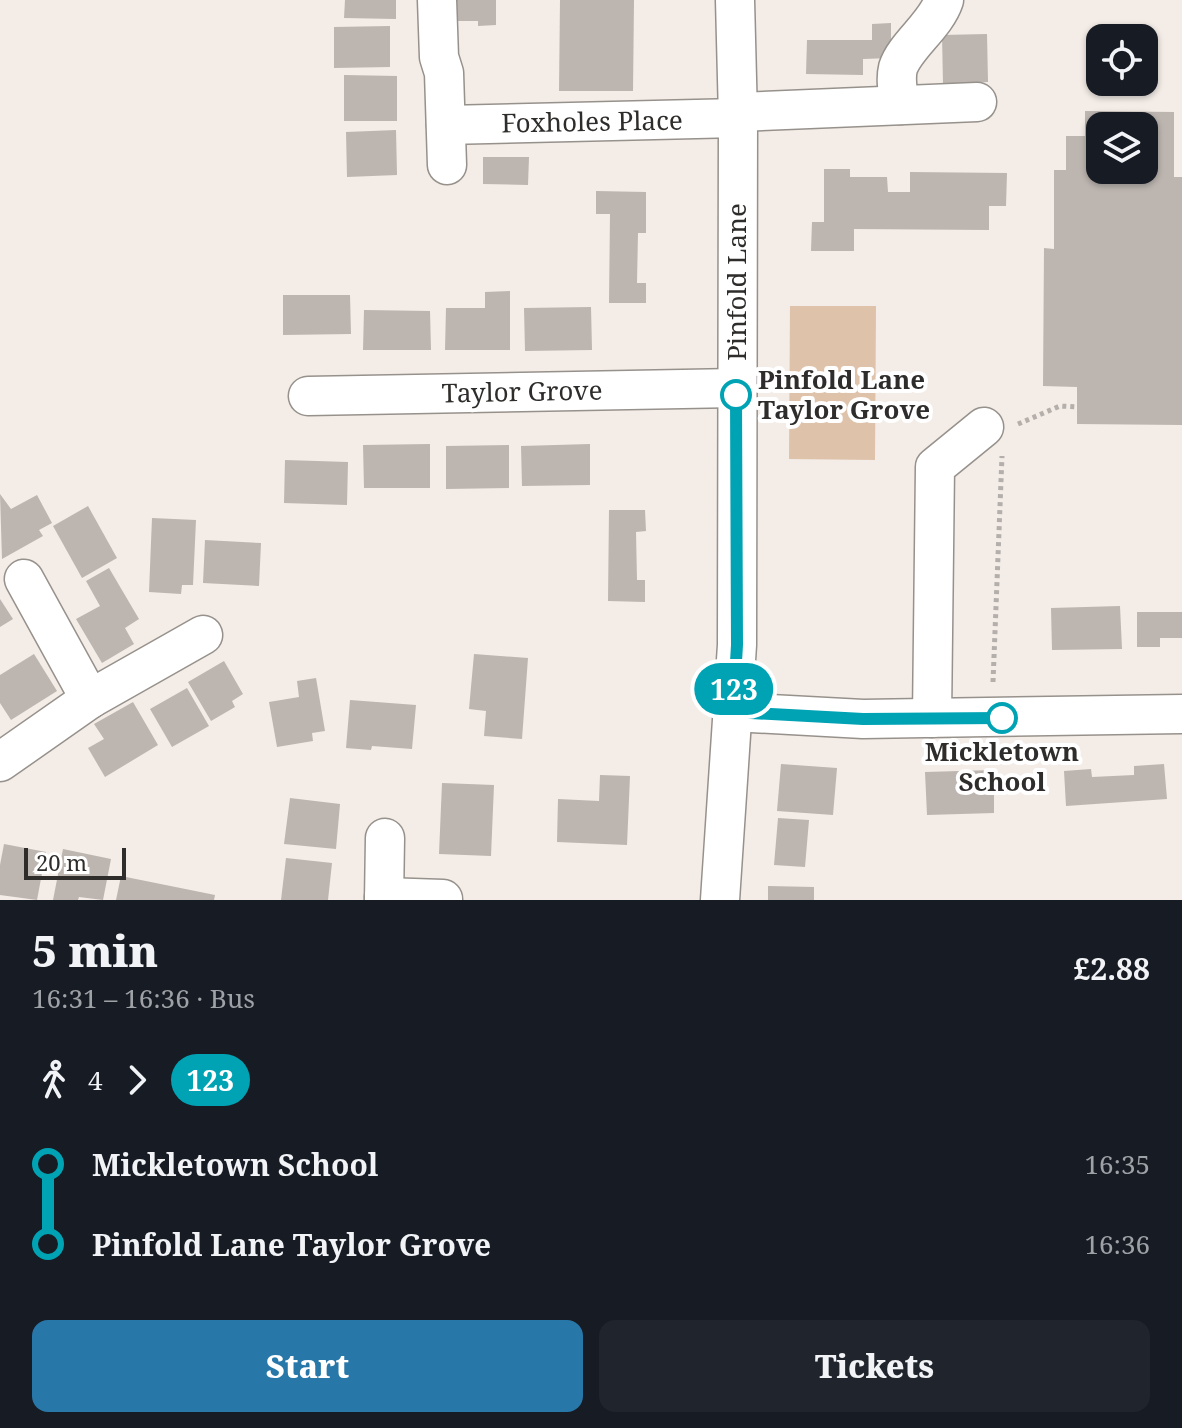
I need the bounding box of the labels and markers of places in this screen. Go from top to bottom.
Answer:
place label: Pinfold Lane Taylor Grove [758,361,930,427]
marker: Pinfold Lane Taylor Grove [721,380,751,410]
marker: Mickletown School [987,703,1017,733]
place label: Mickletown School [925,733,1079,799]

